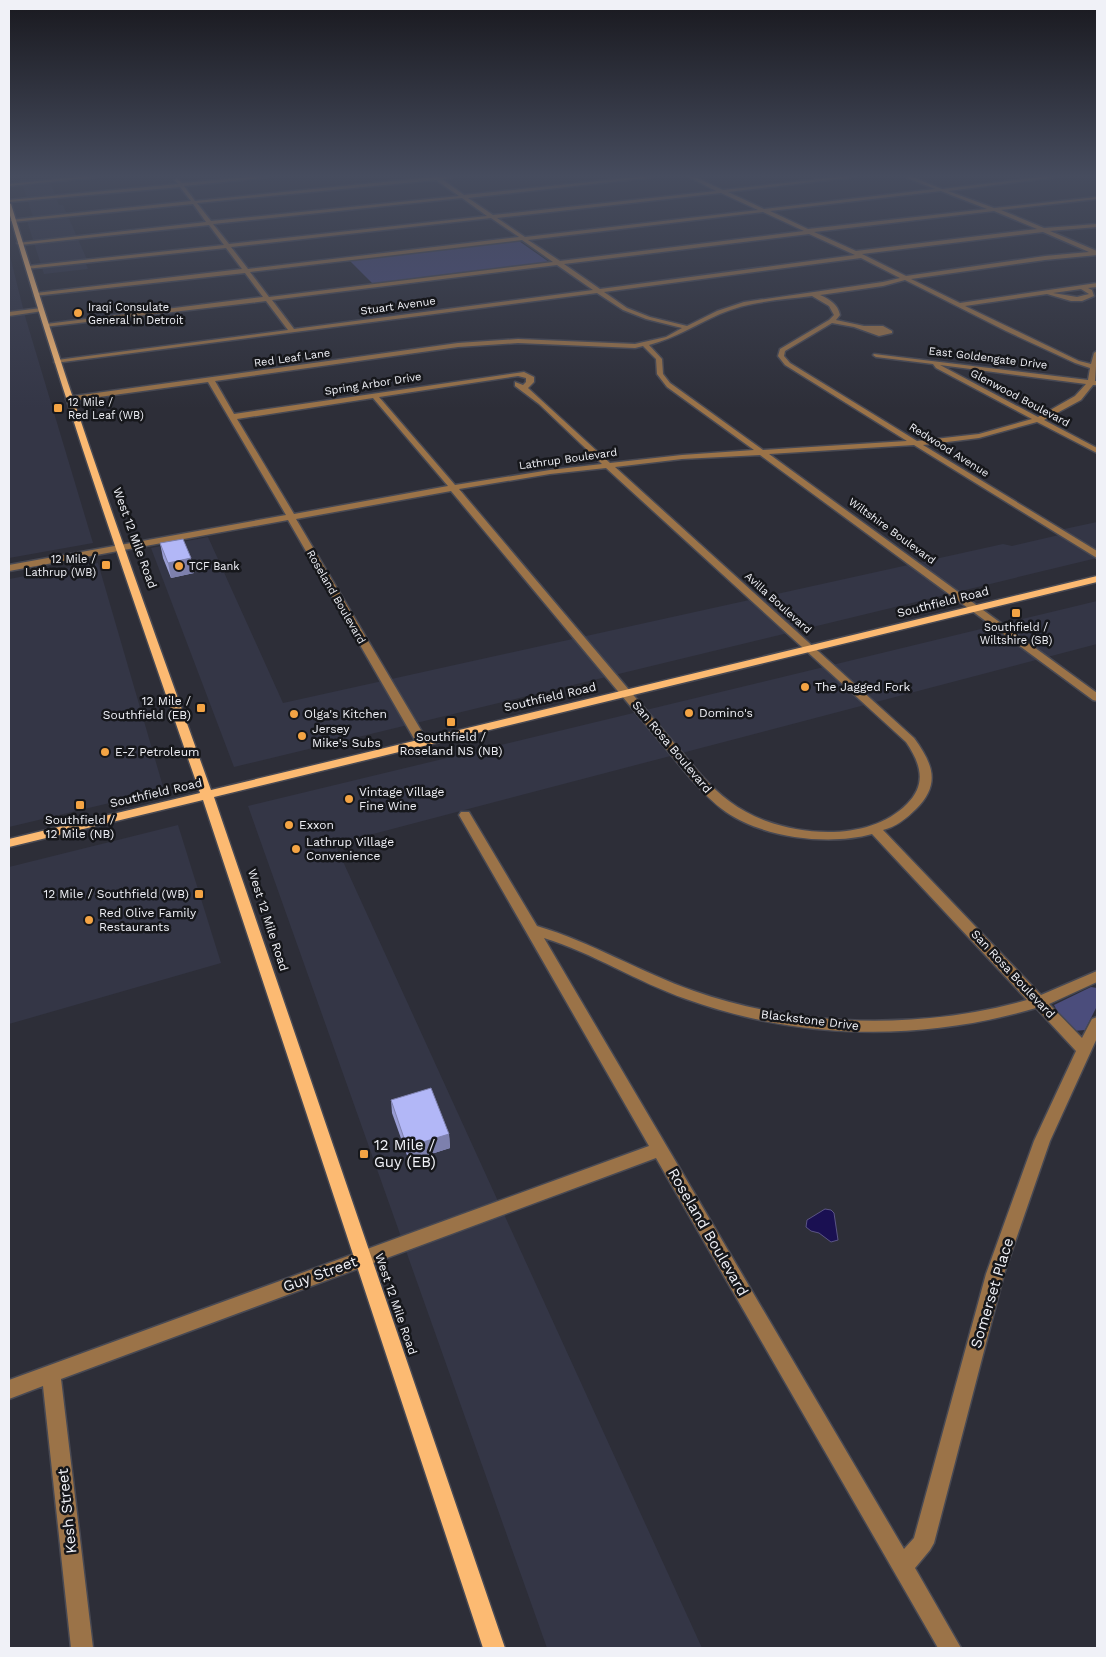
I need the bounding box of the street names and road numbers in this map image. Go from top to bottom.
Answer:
street label: Stuart Avenue [360,294,436,318]
street label: East Goldengate Drive [928,344,1048,372]
street label: Red Leaf Lane [253,346,331,370]
street label: Glenwood Boulevard [968,366,1072,430]
street label: Spring Arbor Drive [324,370,422,398]
street label: Redwood Avenue [907,420,991,480]
street label: Lathrup Boulevard [518,446,618,472]
street label: West 12 Mile Road [110,486,160,590]
street label: Wiltshire Boulevard [846,495,938,567]
street label: Roseland Boulevard [304,548,368,646]
street label: Avilla Boulevard [742,570,814,636]
street label: Southfield Road [896,584,990,620]
street label: Southfield Road [503,680,597,714]
street label: San Rosa Boulevard [629,698,715,796]
street label: Southfield Road [109,776,203,810]
street label: West 12 Mile Road [245,867,291,973]
street label: San Rosa Boulevard [968,927,1058,1021]
street label: Blackstone Drive [760,1007,860,1033]
street label: Roseland Boulevard [664,1165,752,1299]
street label: Somerset Place [967,1236,1017,1350]
street label: West 12 Mile Road [372,1251,420,1357]
street label: Guy Street [280,1252,360,1296]
street label: Kesh Street [54,1467,80,1554]

